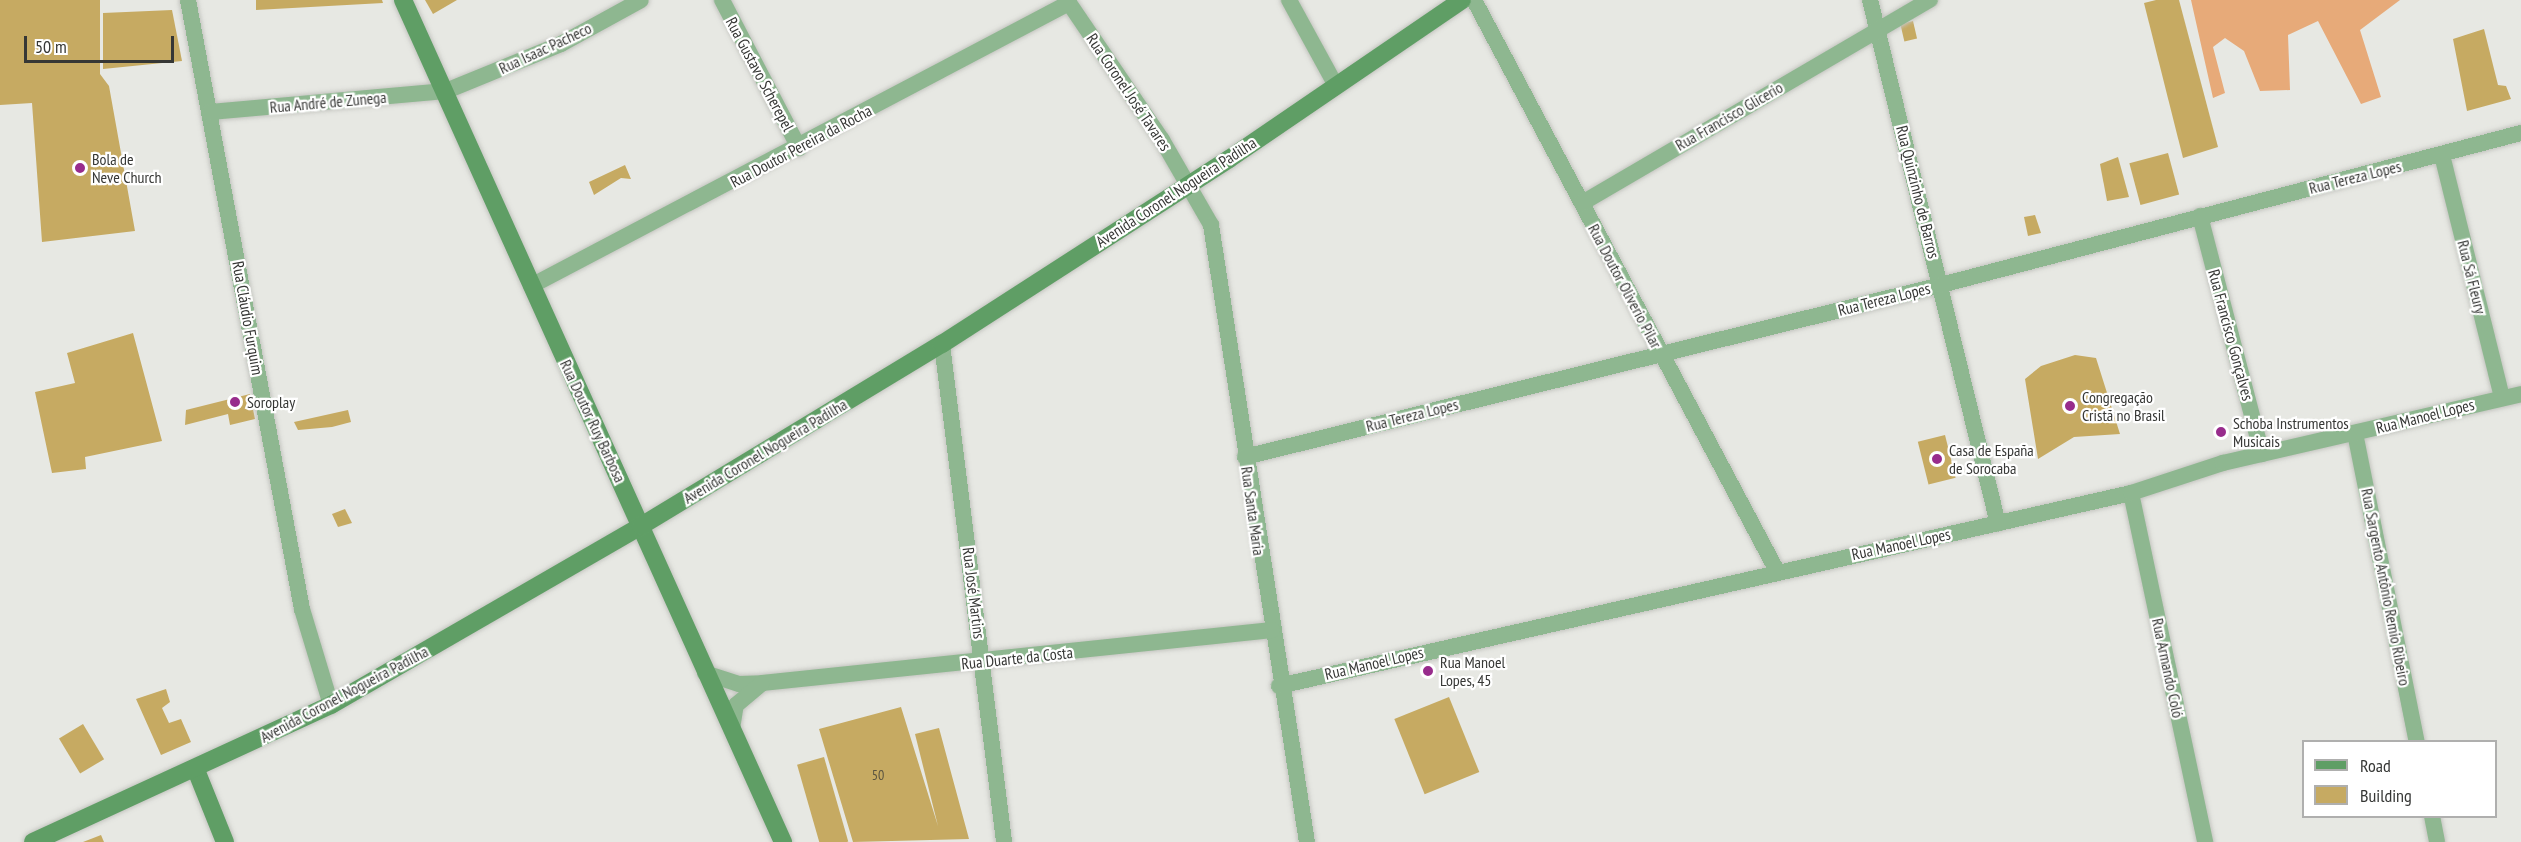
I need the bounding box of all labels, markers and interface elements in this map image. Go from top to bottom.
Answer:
street label: Rua Gustavo Scherepel [722,14,798,134]
street label: Rua Isaac Pacheco [496,18,594,78]
scale bar [27,24,177,62]
street label: Rua Coronel José Tavares [1083,30,1175,154]
text: 50 m [35,35,67,58]
street label: Rua Francisco Glicerio [1672,77,1786,155]
street label: Rua André de Zunega [268,87,388,117]
street label: Rua Doutor Pereira da Rocha [727,101,875,191]
street label: Rua Quinzinho de Barros [1892,124,1944,260]
street label: Avenida Coronel Nogueira Padilha [1092,133,1260,251]
place label: Bola de Neve Church [92,149,162,187]
street label: Rua Tereza Lopes [2307,156,2403,198]
marker: Bola de Neve Church [73,161,87,175]
street label: Rua Doutor Oliverio Pilar [1584,221,1666,351]
street label: Rua Sá Fleury [2454,238,2490,316]
street label: Rua Cláudio Furquim [229,260,267,376]
street label: Rua Francisco Gonçalves [2204,267,2258,403]
street label: Rua Tereza Lopes [1836,278,1932,320]
street label: Rua Doutor Ruy Barbosa [556,356,630,486]
place label: Congregação Cristã no Brasil [2082,387,2165,425]
place label: Soroplay [247,392,295,412]
street label: Rua Tereza Lopes [1364,394,1460,436]
marker: Soroplay [228,395,242,409]
street label: Avenida Coronel Nogueira Padilha [680,395,850,507]
street label: Rua Manoel Lopes [2374,395,2476,437]
marker: Congregação Cristã no Brasil [2063,399,2077,413]
place label: Schoba Instrumentos Musicais [2233,413,2349,451]
marker: Schoba Instrumentos Musicais [2214,425,2228,439]
place label: Casa de España de Sorocaba [1949,440,2034,478]
marker: Casa de España de Sorocaba [1930,452,1944,466]
street label: Rua Santa Maria [1237,465,1269,557]
street label: Rua Sargento Antônio Remio Ribeiro [2357,486,2415,688]
street label: Rua Manoel Lopes [1850,524,1952,564]
street label: Rua José Martins [959,546,989,640]
street label: Rua Armando Coló [2148,616,2188,720]
street label: Avenida Coronel Nogueira Padilha [257,642,431,746]
street label: Rua Manoel Lopes [1323,642,1425,684]
street label: Rua Duarte da Costa [960,643,1074,673]
place label: Rua Manoel Lopes, 45 [1440,652,1505,690]
marker: Rua Manoel Lopes, 45 [1421,664,1435,678]
legend [2302,740,2497,818]
text: Road [2360,754,2391,777]
house number: 50 [872,767,884,783]
text: Building [2360,784,2412,807]

